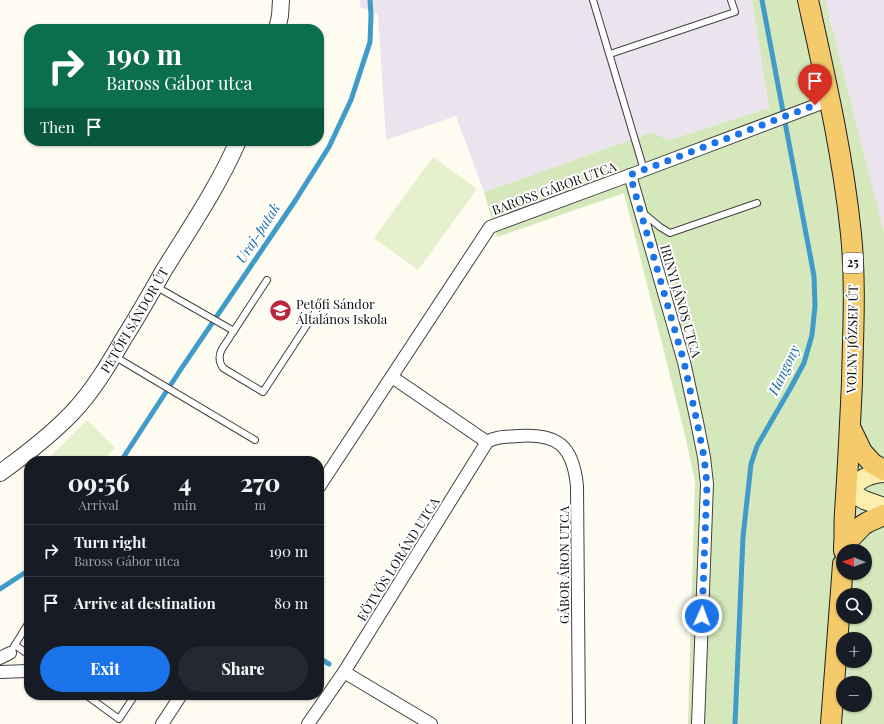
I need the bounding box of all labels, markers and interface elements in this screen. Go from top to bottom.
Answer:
text: 190 m [106,35,182,72]
icon: right [40,40,92,92]
pin [798,64,832,105]
icon: arrive [804,70,826,92]
text: Baross Gábor utca [106,71,252,95]
icon: arrive [83,116,105,138]
text: Then [40,117,75,137]
street label: BAROSS GÁBOR UTCA [489,157,619,218]
water label: Uraj-patak [231,199,284,266]
street label: IRINYI JÁNOS UTCA [657,242,706,360]
road number: 25 [843,253,863,273]
street label: PETŐFI SÁNDOR ÚT [96,264,172,376]
street label: VOLNY JÓZSEF ÚT [842,285,861,394]
place label: Petőfi Sándor Általános Iskola [295,295,388,327]
school or university icon: Petőfi Sándor Általános Iskola [267,298,293,324]
water label: Hangony [763,341,804,399]
text: 09:56 [68,466,130,498]
text: 4 [178,466,191,498]
text: 270 [240,466,280,498]
street label: EÖTVÖS LORÁND UTCA [353,493,443,624]
text: Arrival [79,496,119,513]
text: min [173,496,196,513]
text: m [254,496,266,513]
street label: GÁBOR ÁRON UTCA [555,505,572,624]
text: Turn right [74,532,147,552]
icon: right [40,540,62,562]
text: 190 m [269,541,308,561]
north arrow [836,544,872,580]
map controls [836,544,872,712]
text: Baross Gábor utca [74,552,180,569]
button: search [836,588,872,624]
icon: arrive [40,592,62,614]
text: Arrive at destination [74,593,216,613]
text: 80 m [274,593,308,613]
position arrow [681,595,723,637]
button: + [836,632,872,668]
button: Exit [40,646,170,692]
button: Share [178,646,308,692]
button: − [836,676,872,712]

